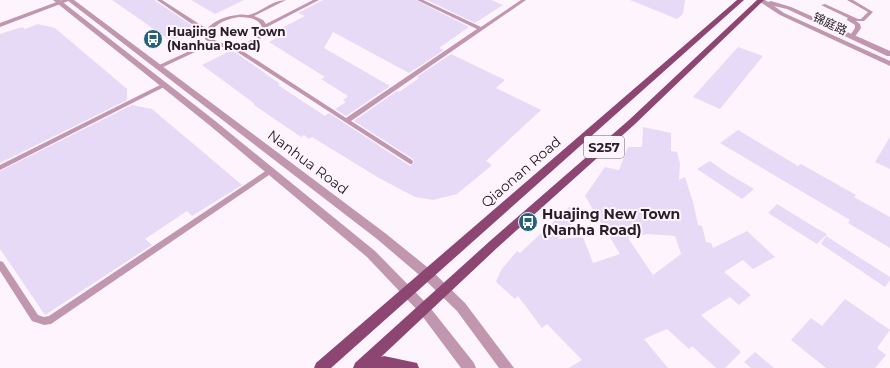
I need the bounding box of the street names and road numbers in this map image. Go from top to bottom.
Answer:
street label: 锦庭路 [811,9,850,38]
street label: Nanhua Road [264,126,352,198]
street label: Qiaonan Road [477,132,565,212]
road number: S257 [584,136,624,158]

